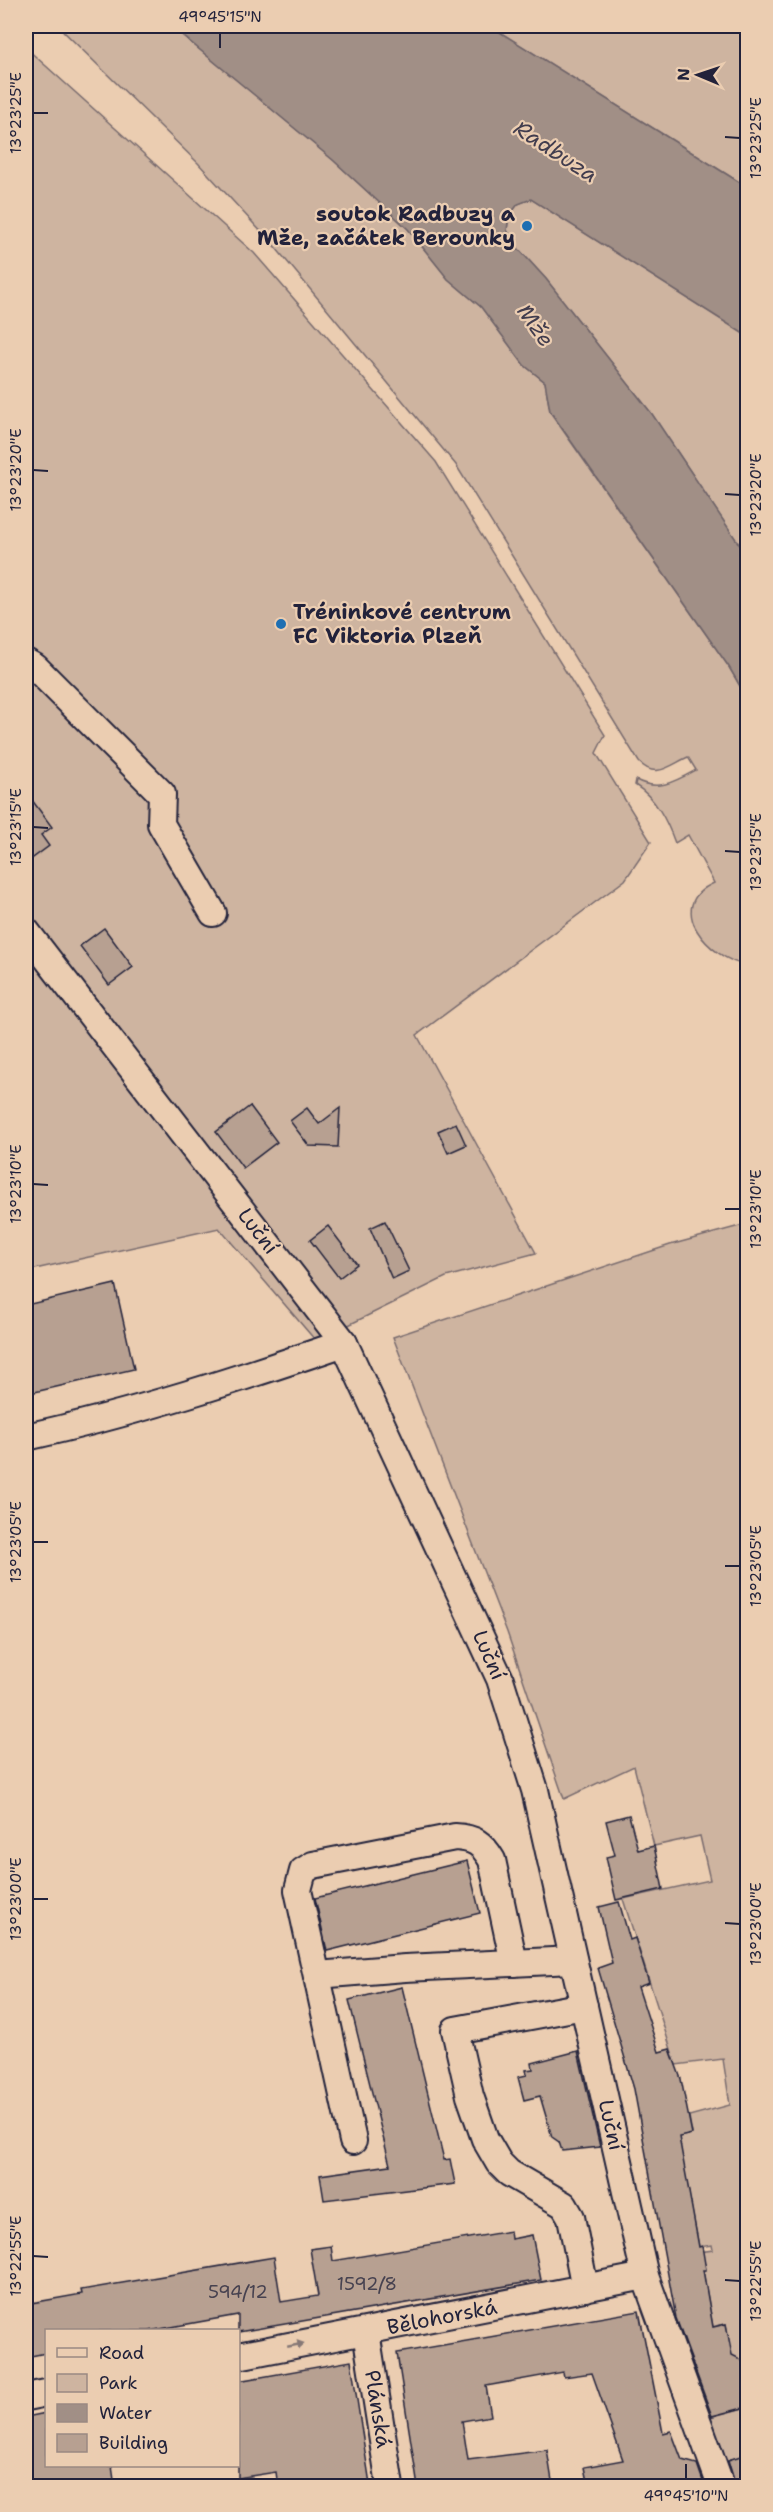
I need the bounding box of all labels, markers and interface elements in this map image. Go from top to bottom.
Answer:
text: 49°45'15"N [178,7,262,27]
north arrow [668,45,728,105]
text: N [673,68,694,81]
text: 13°23'25"E [6,72,26,154]
text: 13°23'25"E [746,97,766,179]
water label: Radbuza [508,113,603,189]
place label: soutok Radbuzy a Mže, začátek Berounky [257,200,516,252]
marker: soutok Radbuzy a Mže, začátek Berounky [520,219,534,233]
water label: Mže [511,298,561,352]
text: 13°23'20"E [6,428,26,512]
text: 13°23'20"E [746,453,766,537]
place label: Tréninkové centrum FC Viktoria Plzeň [293,598,511,650]
marker: Tréninkové centrum FC Viktoria Plzeň [274,617,288,631]
text: 13°23'15"E [6,788,26,866]
text: 13°23'15"E [746,813,766,891]
text: 13°23'10"E [6,1144,26,1224]
text: 13°23'10"E [746,1169,766,1249]
street label: Luční [231,1202,285,1260]
text: 13°23'05"E [6,1501,26,1583]
text: 13°23'05"E [746,1525,766,1607]
street label: Luční [466,1626,512,1684]
text: 13°23'00"E [6,1857,26,1941]
text: 13°23'00"E [746,1882,766,1966]
street label: Luční [592,2097,630,2153]
text: 13°22'55"E [6,2216,26,2296]
text: 13°22'55"E [746,2241,766,2321]
house number: 1592/8 [337,2272,397,2296]
house number: 594/12 [208,2280,268,2304]
street label: Bělohorská [385,2293,499,2341]
legend [45,2329,240,2467]
one-way arrow [287,2340,306,2349]
text: Road [99,2341,144,2365]
street label: Plánská [358,2368,398,2450]
text: Park [99,2371,138,2395]
text: Water [99,2401,152,2425]
text: Building [99,2431,168,2455]
text: 49°45'10"N [644,2486,729,2506]

